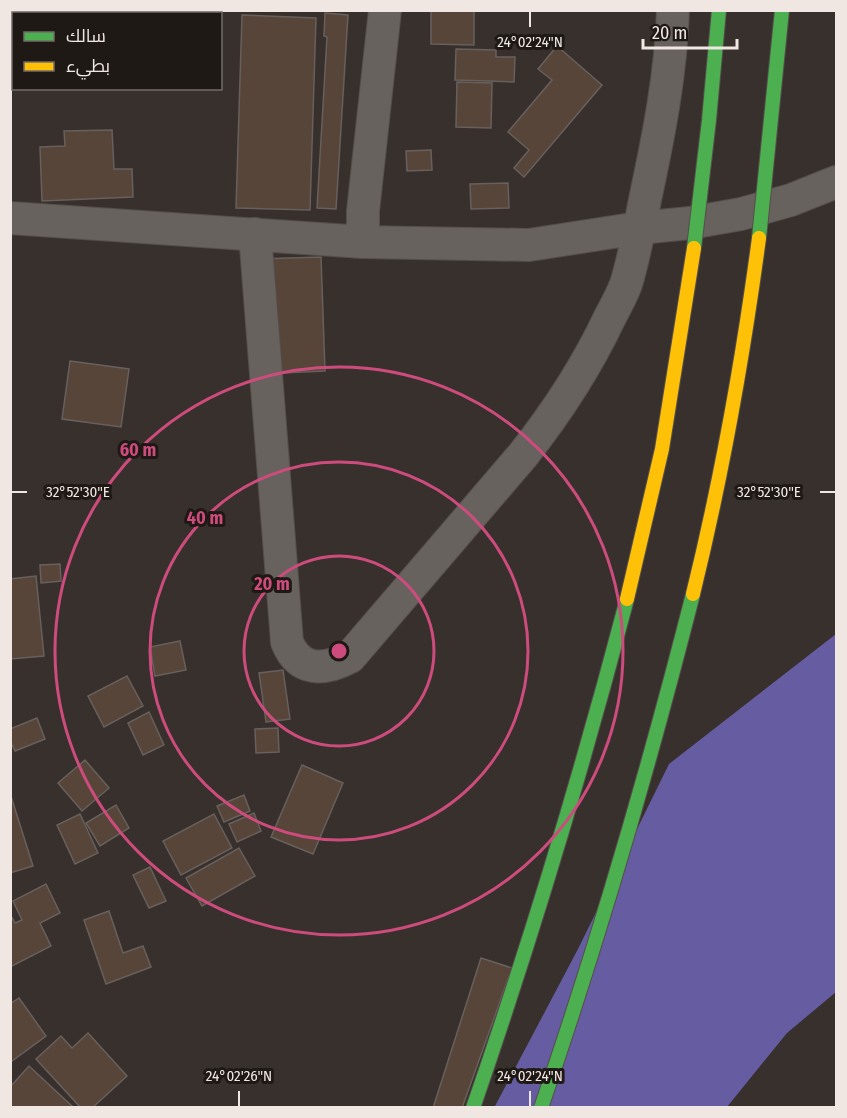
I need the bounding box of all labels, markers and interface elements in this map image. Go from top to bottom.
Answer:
legend [12,12,222,90]
scale bar [643,12,738,50]
text: 20 m [652,22,687,44]
text: سالك [66,25,106,47]
text: 24°02'24"N [497,33,563,51]
text: بطيء [66,55,110,80]
text: 60 m [120,439,156,461]
text: 32°52'30"E [46,483,110,501]
text: 32°52'30"E [737,483,801,501]
text: 40 m [187,507,223,529]
text: 20 m [253,573,290,595]
centre of rings [329,641,349,661]
text: 24°02'26"N [206,1067,272,1085]
text: 24°02'24"N [497,1067,563,1085]

